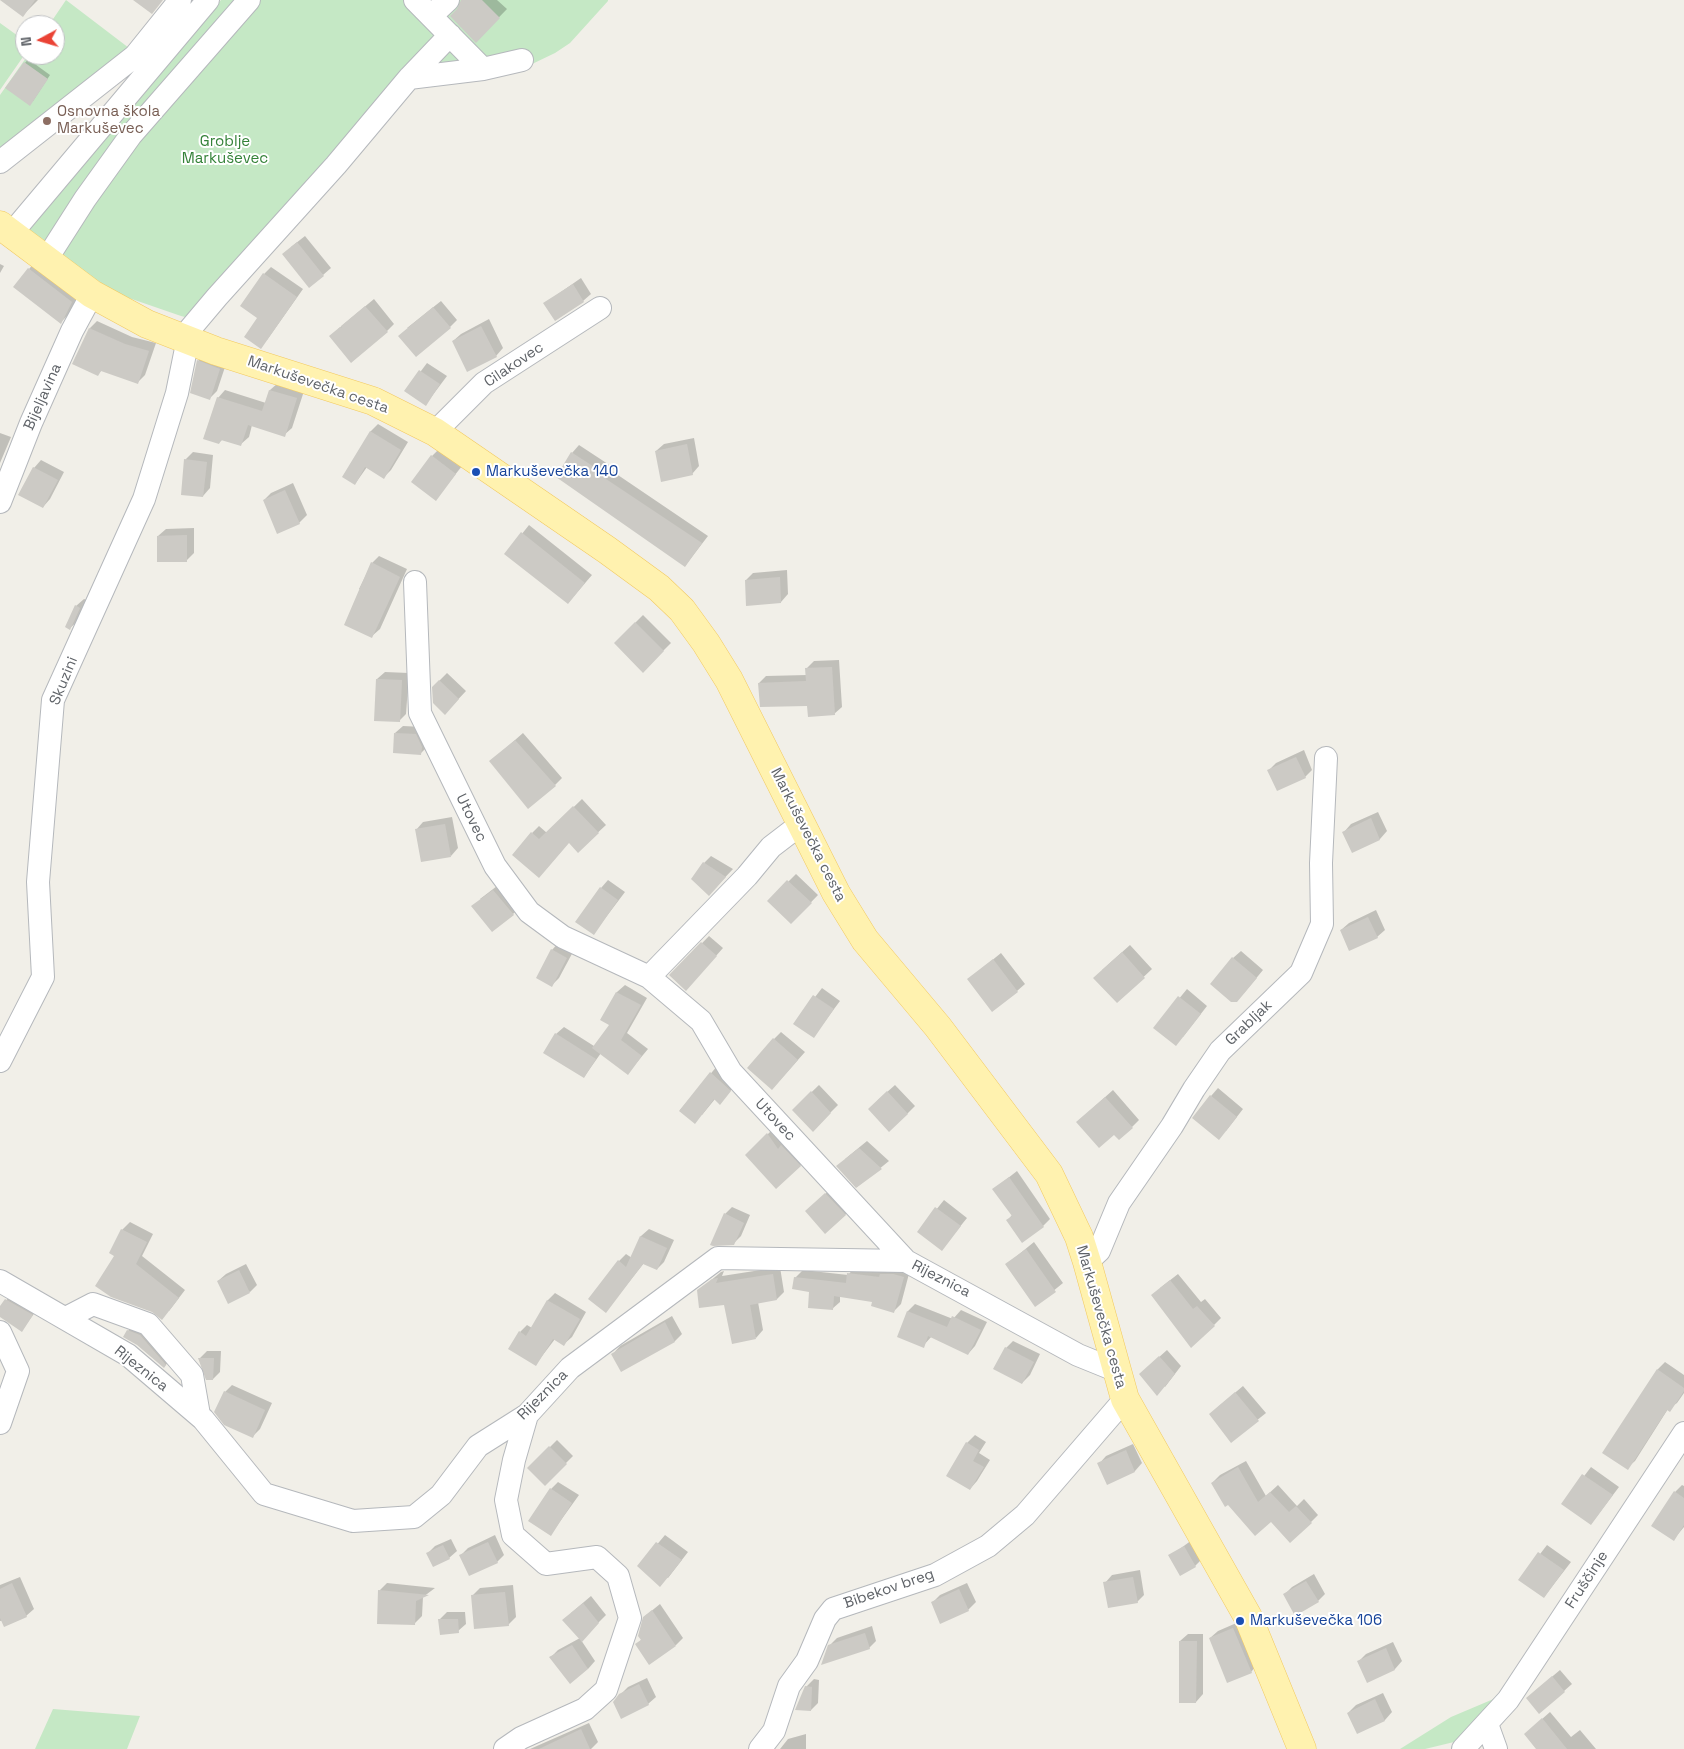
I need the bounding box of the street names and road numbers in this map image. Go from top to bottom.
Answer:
street label: Cilakovec [481,339,547,391]
street label: Markuševečka cesta [245,352,391,418]
street label: Bijeljavina [20,361,66,433]
street label: Skuzini [46,654,82,708]
street label: Markuševečka cesta [766,765,850,905]
street label: Utovec [452,791,490,845]
street label: Grabljak [1222,996,1276,1050]
street label: Utovec [751,1095,799,1145]
street label: Markuševečka cesta [1072,1243,1130,1391]
street label: Rijeznica [909,1257,973,1301]
street label: Rijeznica [110,1342,172,1396]
street label: Rijeznica [514,1366,572,1424]
street label: Fruščinje [1562,1548,1612,1612]
street label: Bibekov breg [842,1565,936,1613]

